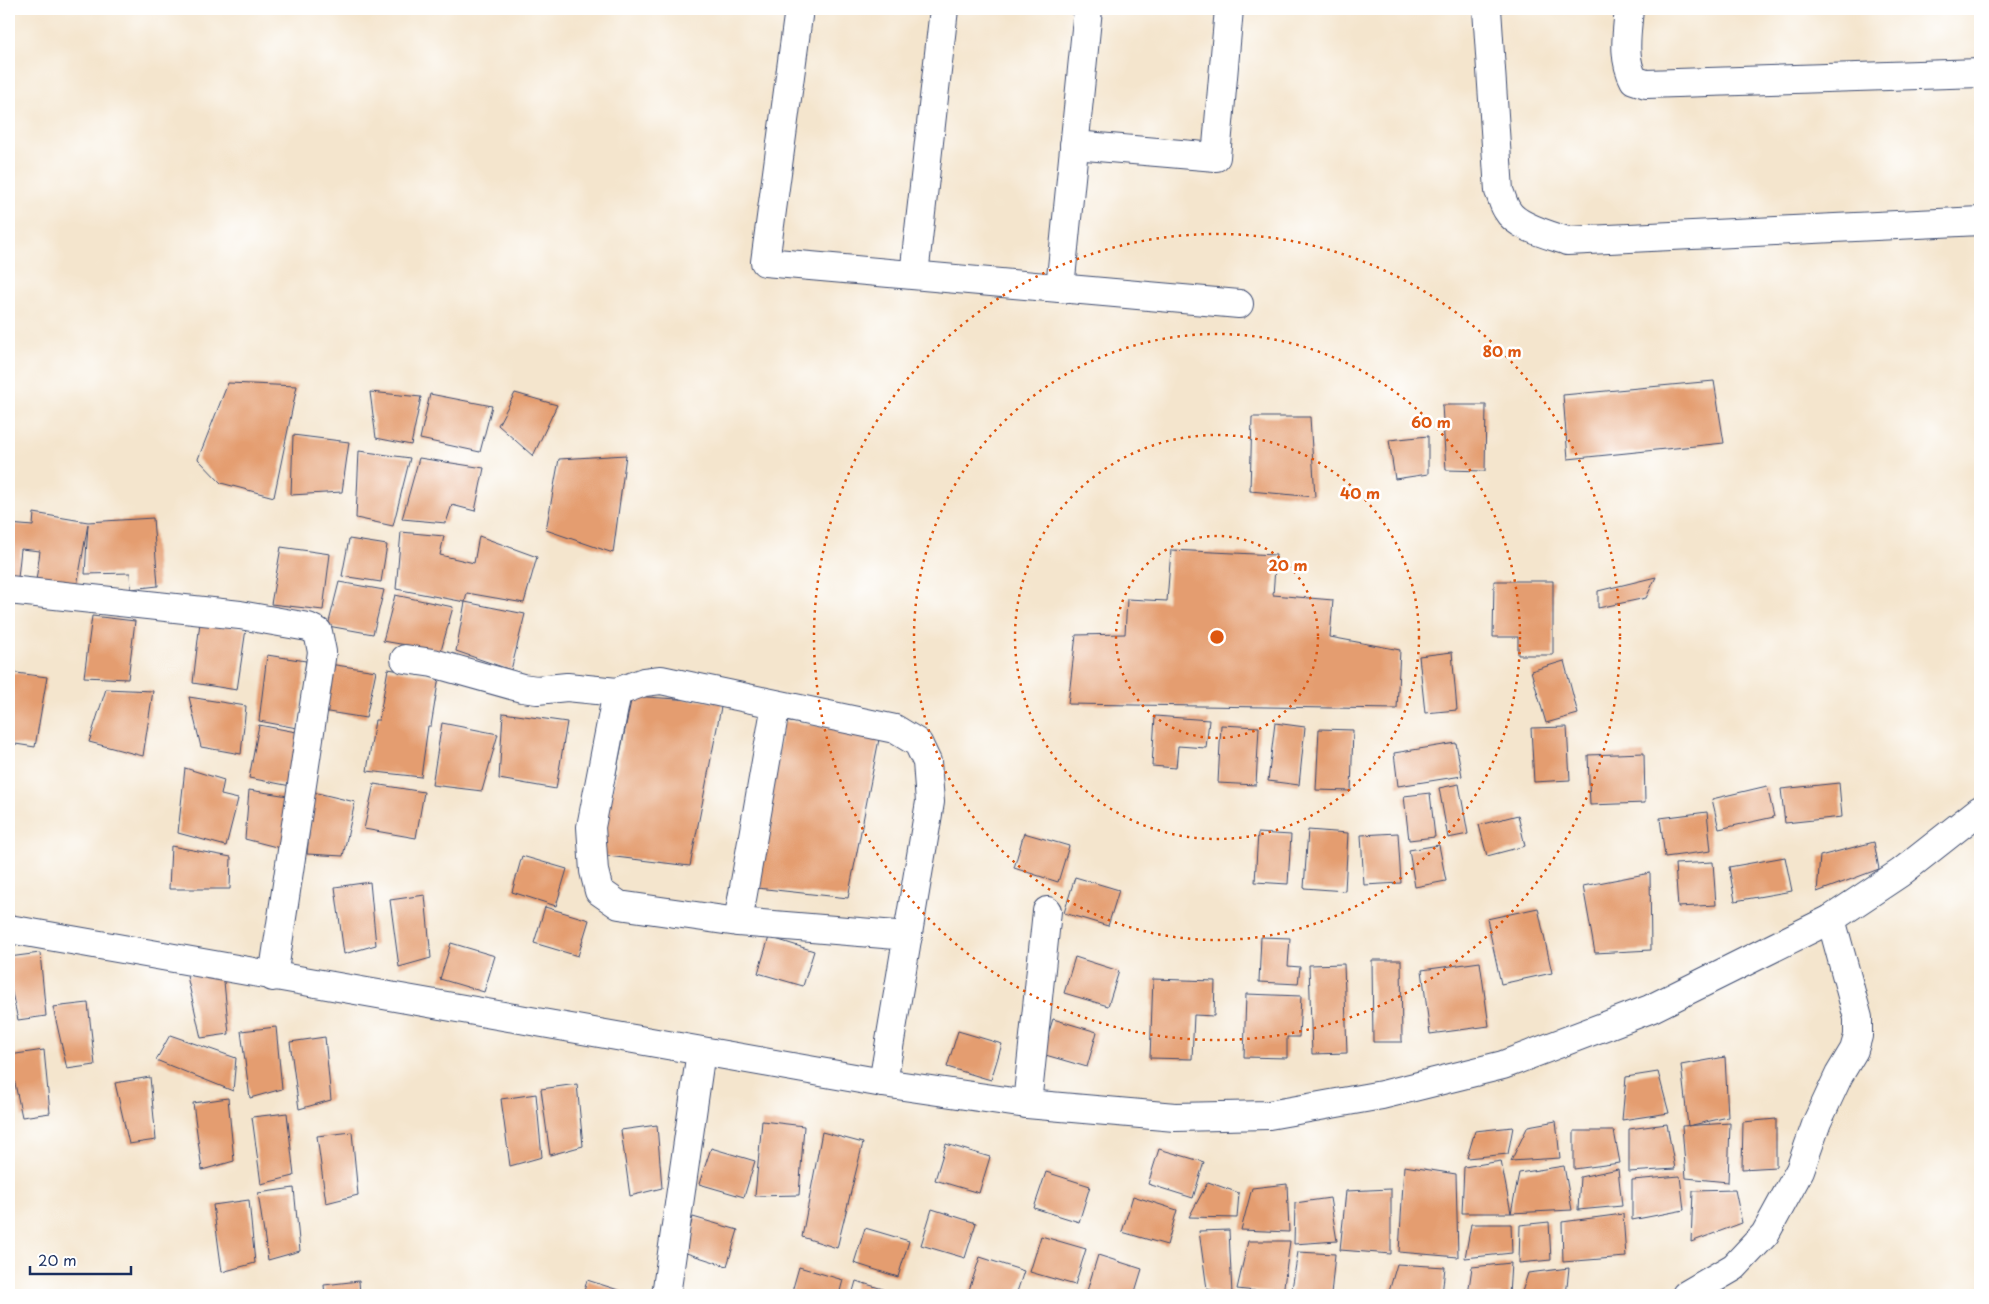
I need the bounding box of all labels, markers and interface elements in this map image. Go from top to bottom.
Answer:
text: 80 m [1482,339,1522,362]
text: 60 m [1411,410,1451,433]
text: 40 m [1340,481,1380,504]
text: 20 m [1269,553,1307,576]
centre of rings [1208,628,1226,646]
scale bar [30,1244,131,1276]
text: 20 m [38,1248,77,1271]

